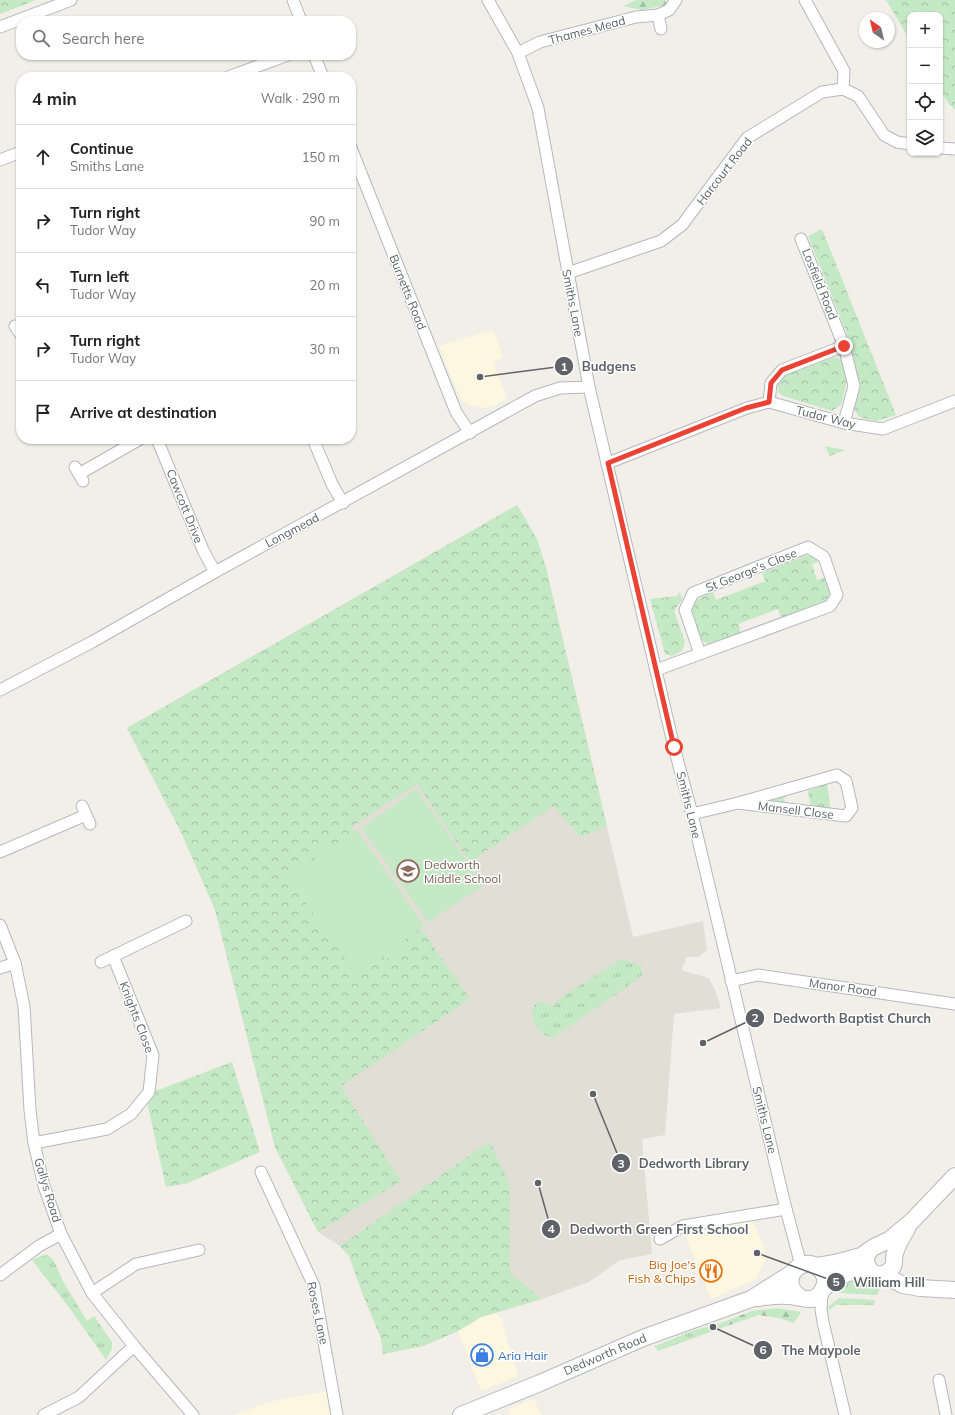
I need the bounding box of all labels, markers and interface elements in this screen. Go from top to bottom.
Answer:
north arrow [859,12,895,48]
map controls [907,12,943,156]
button: + [907,12,943,48]
street label: Thames Mead [547,13,627,47]
search box [16,16,356,60]
icon: search [30,27,52,49]
text: Search here [62,29,144,48]
button: − [907,48,943,84]
button: locate [907,84,943,120]
text: 4 min [32,88,77,109]
text: Walk · 290 m [261,90,340,106]
button: layers [907,120,943,156]
street label: Harcourt Road [693,134,755,208]
text: Continue [70,139,133,158]
icon: ahead [32,146,54,168]
text: 150 m [302,149,340,165]
text: Smiths Lane [70,158,144,174]
text: Turn right [70,203,140,222]
icon: right [32,210,54,232]
text: 90 m [310,213,340,229]
text: Tudor Way [70,222,136,238]
street label: Losfield Road [799,246,841,322]
street label: Burnetts Road [386,252,430,332]
text: Turn left [70,267,129,286]
street label: Smiths Lane [559,268,587,338]
icon: left [32,274,54,296]
text: 20 m [310,277,340,293]
text: Tudor Way [70,286,136,302]
text: Turn right [70,331,140,350]
route end [835,337,853,355]
icon: right [32,338,54,360]
text: 30 m [310,341,340,357]
text: Tudor Way [70,350,136,366]
callout: Budgens [554,354,644,379]
text: Budgens [582,358,636,374]
text: 1 [560,359,568,374]
icon: arrive [32,402,54,424]
street label: Tudor Way [795,402,858,432]
text: Arrive at destination [70,403,217,422]
street label: Cawcott Drive [163,467,207,545]
street label: Longmead [262,510,322,550]
street label: St George's Close [703,545,799,595]
route start [665,738,683,756]
street label: Smiths Lane [673,770,705,840]
street label: Mansell Close [757,798,835,822]
place label: Dedworth Middle School [424,857,501,886]
school or university icon: Dedworth Middle School [395,858,421,884]
street label: Manor Road [808,975,878,999]
street label: Knights Close [116,979,158,1055]
callout: Dedworth Baptist Church [745,1006,939,1031]
text: 2 [751,1010,759,1025]
text: Dedworth Baptist Church [773,1010,931,1026]
street label: Smiths Lane [749,1085,781,1155]
callout: Dedworth Library [611,1151,757,1176]
text: Dedworth Library [639,1155,750,1172]
street label: Gallys Road [31,1156,65,1224]
text: 3 [617,1156,625,1171]
callout: Dedworth Green First School [541,1217,756,1242]
text: 4 [547,1221,555,1236]
text: Dedworth Green First School [570,1221,748,1237]
place label: Big Joe's Fish & Chips [628,1257,696,1286]
restaurant icon: Big Joe's Fish & Chips [698,1258,724,1284]
callout: William Hill [826,1270,933,1295]
text: 5 [832,1274,840,1289]
text: William Hill [853,1274,925,1290]
street label: Roses Lane [304,1280,332,1346]
street label: Dedworth Road [561,1330,649,1378]
callout: The Maypole [753,1338,868,1363]
shop icon: Aria Hair [469,1342,495,1368]
text: 6 [759,1342,767,1357]
text: The Maypole [781,1342,861,1359]
place label: Aria Hair [498,1348,549,1363]

